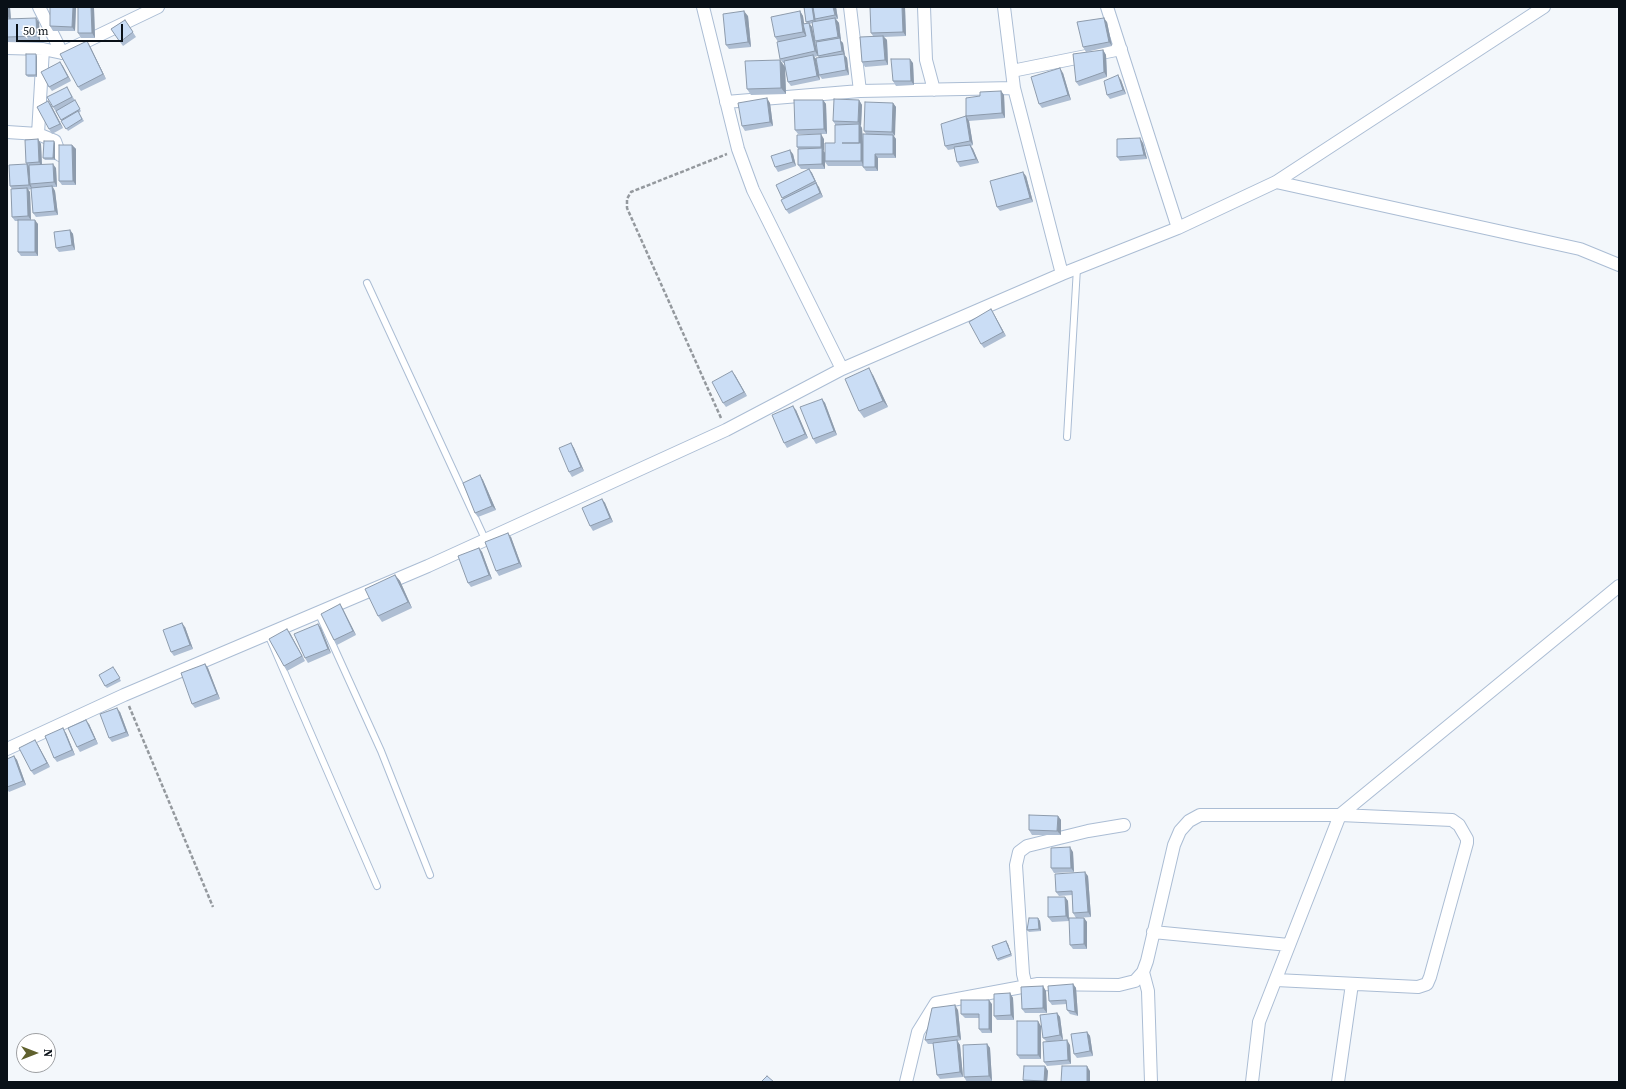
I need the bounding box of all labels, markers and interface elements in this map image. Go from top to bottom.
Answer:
scale bar [18,16,125,42]
text: 50 m [23,23,49,39]
north arrow [16,1033,56,1073]
text: N [40,1049,55,1057]

